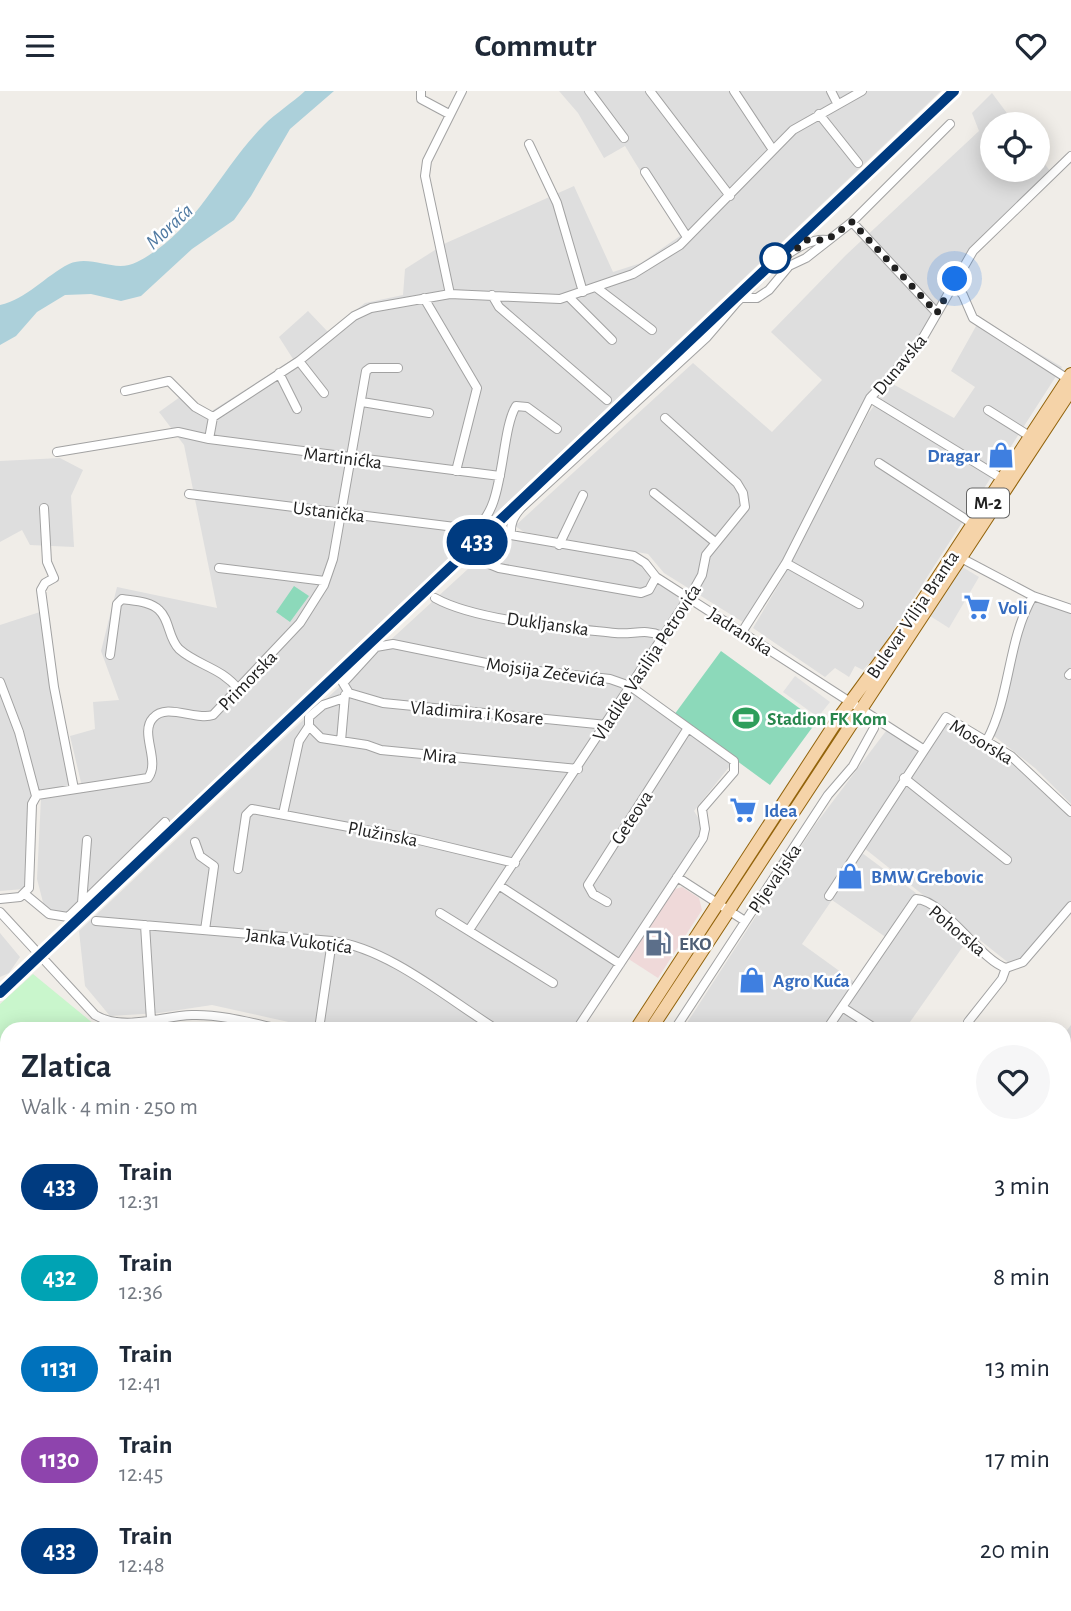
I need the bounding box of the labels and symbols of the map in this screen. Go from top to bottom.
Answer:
water label: Morača [142,199,197,253]
unlabelled marker [760,243,790,273]
your location [937,261,972,296]
street label: Dunavska [870,331,931,399]
shop icon: Dragar [986,440,1016,470]
street label: Martinićka [302,444,383,473]
place label: Dragar [927,447,980,466]
road number: M-2 [967,489,1009,517]
street label: Ustanička [292,499,366,526]
line badge: 433 [437,519,517,565]
street label: Bulevar Vilija Branta [864,547,963,682]
street label: Vladike Vasilija Petrovića [590,581,705,745]
supermarket icon: Voli [962,592,992,622]
place label: Voli [998,599,1028,618]
street label: Jadranska [705,605,776,660]
street label: Dukljanska [505,609,590,640]
street label: Primorska [215,647,281,715]
street label: Mojsija Zečevića [485,655,607,690]
street label: Vladimira i Kosare [409,698,544,729]
sports icon: Stadion FK Kom [731,703,761,733]
place label: Stadion FK Kom [767,710,887,729]
street label: Mosorska [946,716,1016,769]
street label: Mira [422,746,458,767]
street label: Geteova [608,787,657,848]
supermarket icon: Idea [728,795,758,825]
place label: Idea [764,802,797,821]
street label: Plužinska [346,818,419,851]
street label: Pljevaljska [745,841,805,917]
shop icon: BMW Grebovic [835,861,865,891]
place label: BMW Grebovic [871,868,984,887]
street label: Pohorska [925,902,989,960]
street label: Janka Vukotića [244,925,354,958]
fuel station icon: EKO [643,928,673,958]
place label: EKO [679,935,712,954]
shop icon: Agro Kuća [737,965,767,995]
place label: Agro Kuća [773,972,850,991]

